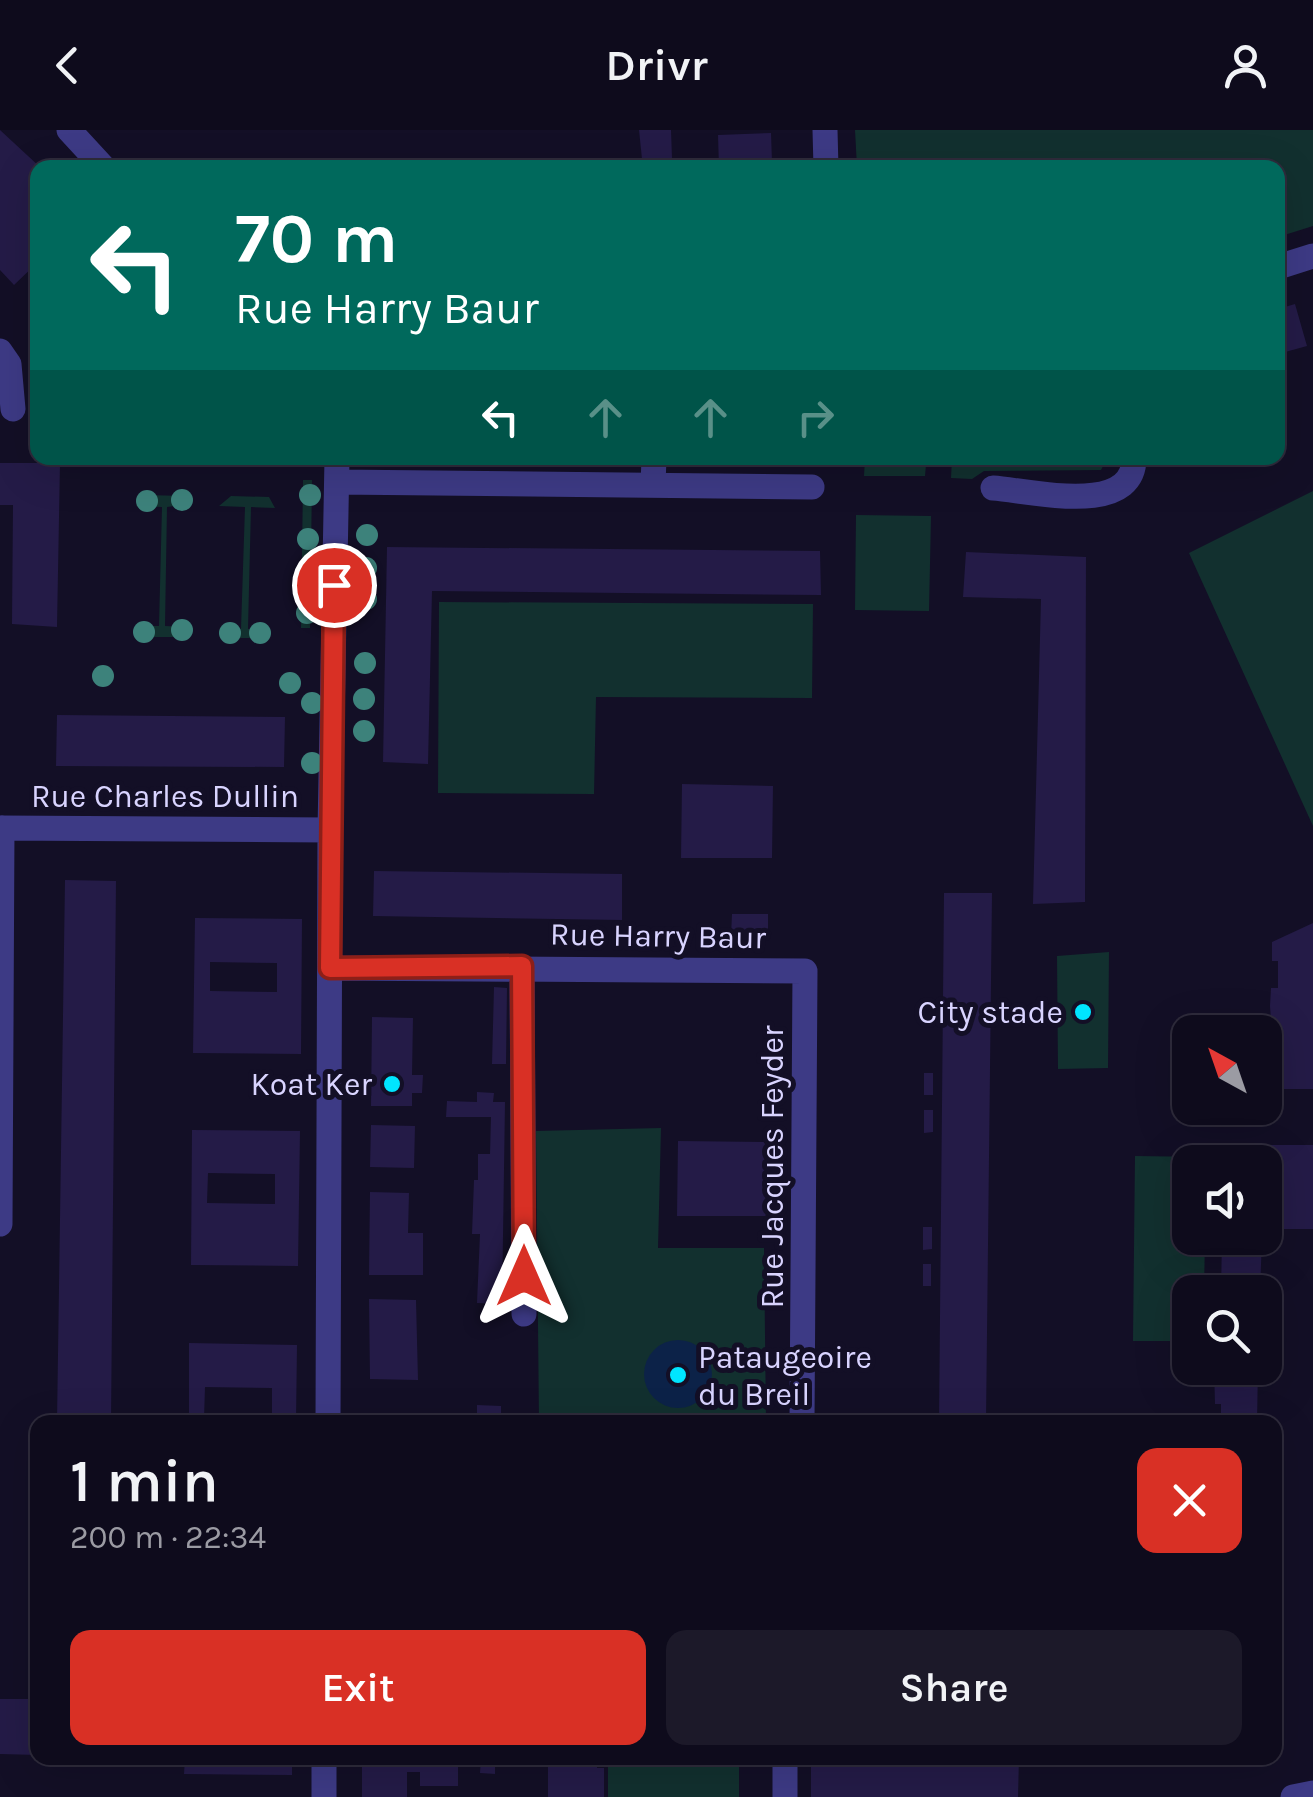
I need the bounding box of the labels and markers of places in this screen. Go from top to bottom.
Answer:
pin [292,543,377,628]
place label: City stade [917,994,1063,1031]
marker: City stade [1072,1001,1094,1023]
place label: Koat Ker [250,1066,372,1103]
marker: Koat Ker [381,1073,403,1095]
place label: Pataugeoire du Breil [698,1339,872,1413]
marker: Pataugeoire du Breil [667,1364,689,1386]

